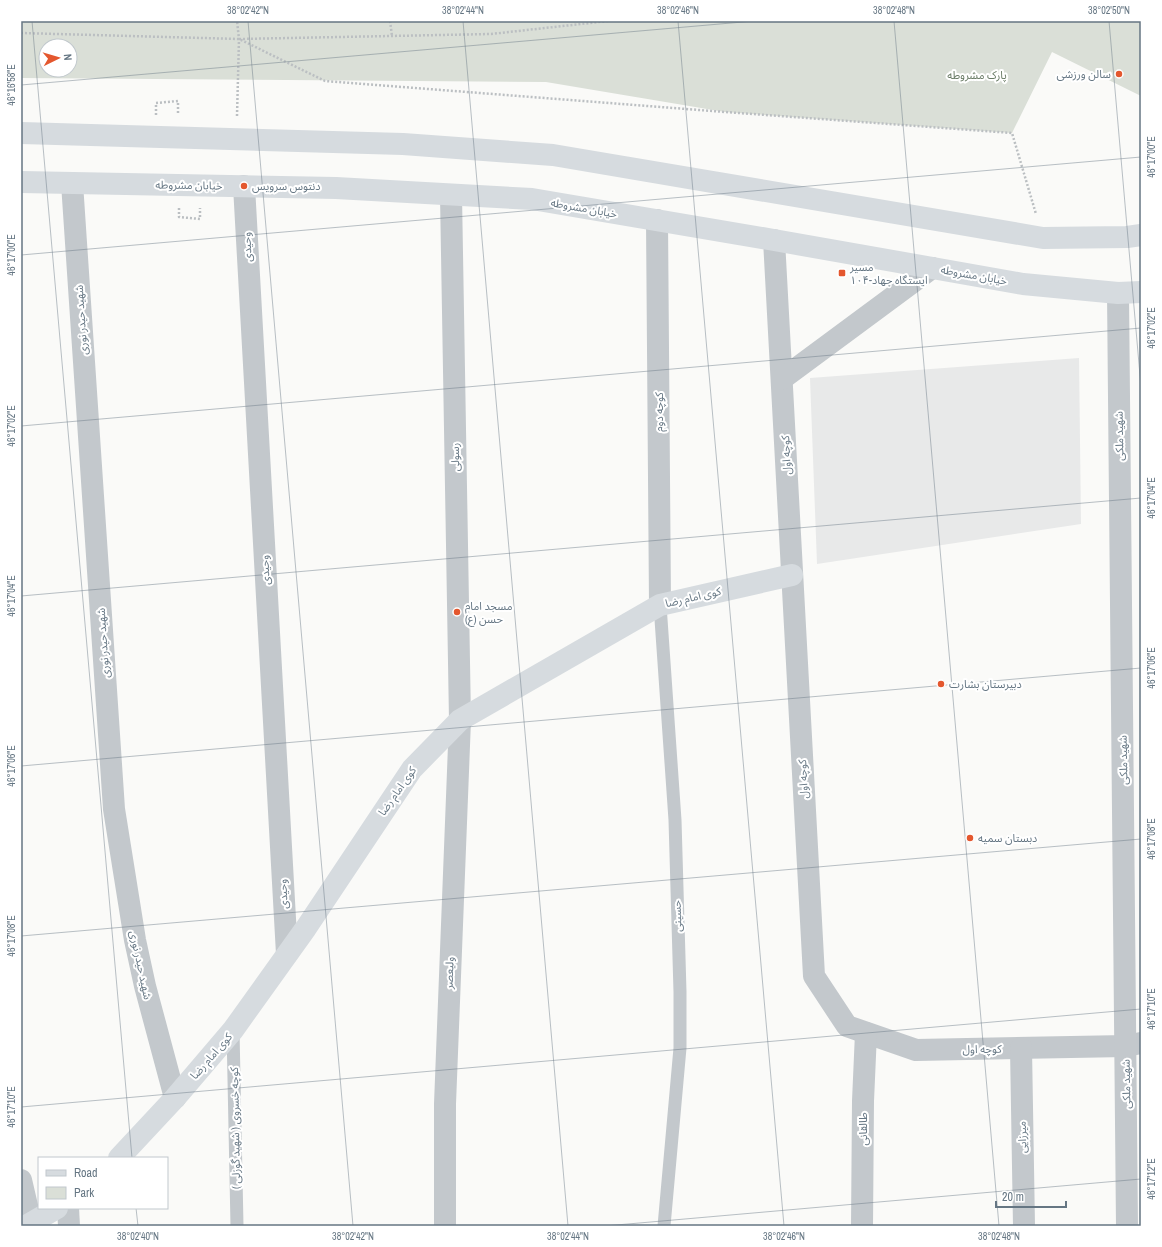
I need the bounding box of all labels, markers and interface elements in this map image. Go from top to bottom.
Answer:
text: 38°02'42"N [227,4,269,17]
text: 38°02'44"N [442,4,484,17]
text: 38°02'46"N [657,4,699,17]
text: 38°02'48"N [873,4,915,17]
text: 38°02'50"N [1088,4,1130,17]
north arrow [38,38,78,78]
text: N [61,53,75,61]
text: 46°16'58"E [5,64,18,106]
place label: سالن ورزشی [1056,67,1111,81]
park label: پارک مشروطه [947,68,1007,83]
marker: سالن ورزشی [1114,69,1124,79]
text: 46°17'00"E [1145,136,1158,178]
street label: خیابان مشروطه [155,177,223,193]
place label: دنتوس سرویس [252,179,320,193]
marker: دنتوس سرویس [239,181,249,191]
street label: خیابان مشروطه [550,195,619,221]
street label: وحیدی [239,232,255,262]
text: 46°17'00"E [5,234,18,276]
place label: مسیر ۱۰۴-ایستگاه جهاد [849,260,928,287]
street label: خیابان مشروطه [940,262,1009,288]
marker: مسیر ۱۰۴-ایستگاه جهاد [837,268,847,278]
street label: شهید حیدر نوری [72,284,90,356]
text: 46°17'02"E [1145,307,1158,349]
street label: کوچه دوم [652,392,667,432]
text: 46°17'02"E [5,405,18,447]
street label: شهید ملکی [1112,411,1126,461]
street label: کوچه اول [778,435,795,475]
street label: رسولی [448,443,462,471]
text: 46°17'04"E [1145,477,1158,519]
street label: وحیدی [257,555,273,585]
text: 46°17'04"E [5,575,18,617]
street label: کوی امام رضا [664,584,723,611]
place label: مسجد امام حسن (ع) [465,599,513,627]
street label: شهید حیدر نوری [94,607,112,679]
marker: مسجد امام حسن (ع) [452,607,462,617]
text: 46°17'06"E [1145,647,1158,689]
place label: دبیرستان بشارت [949,677,1022,691]
marker: دبیرستان بشارت [936,679,946,689]
street label: شهید ملکی [1116,735,1130,785]
text: 46°17'06"E [5,745,18,787]
street label: کوچه اول [795,759,812,799]
street label: کوی امام رضا [375,763,420,819]
text: 46°17'08"E [1145,818,1158,860]
place label: دبستان سمیه [978,831,1037,845]
marker: دبستان سمیه [965,833,975,843]
street label: وحیدی [275,879,291,909]
street label: حسینی [669,899,685,932]
text: 46°17'08"E [5,915,18,957]
street label: شهید حیدر نوری [127,929,155,1001]
street label: ولیعصر [441,956,457,990]
text: 46°17'10"E [1145,988,1158,1030]
street label: کوی امام رضا [187,1030,236,1083]
street label: کوچه اول [962,1042,1002,1057]
street label: شهید ملکی [1119,1059,1133,1109]
street label: کوچه خسروی ( شهید گوزلی ) [227,1066,244,1189]
text: 46°17'10"E [5,1086,18,1128]
street label: طالقانی [856,1112,870,1146]
street label: میرزایی [1015,1121,1029,1153]
legend [38,1157,168,1209]
text: 46°17'12"E [1145,1158,1158,1200]
text: Road [74,1165,98,1181]
scale bar [996,1183,1066,1209]
text: Park [74,1185,94,1201]
text: 20 m [1002,1189,1024,1205]
text: 38°02'40"N [117,1230,159,1243]
text: 38°02'42"N [332,1230,374,1243]
text: 38°02'44"N [547,1230,589,1243]
text: 38°02'46"N [763,1230,805,1243]
text: 38°02'48"N [978,1230,1020,1243]

